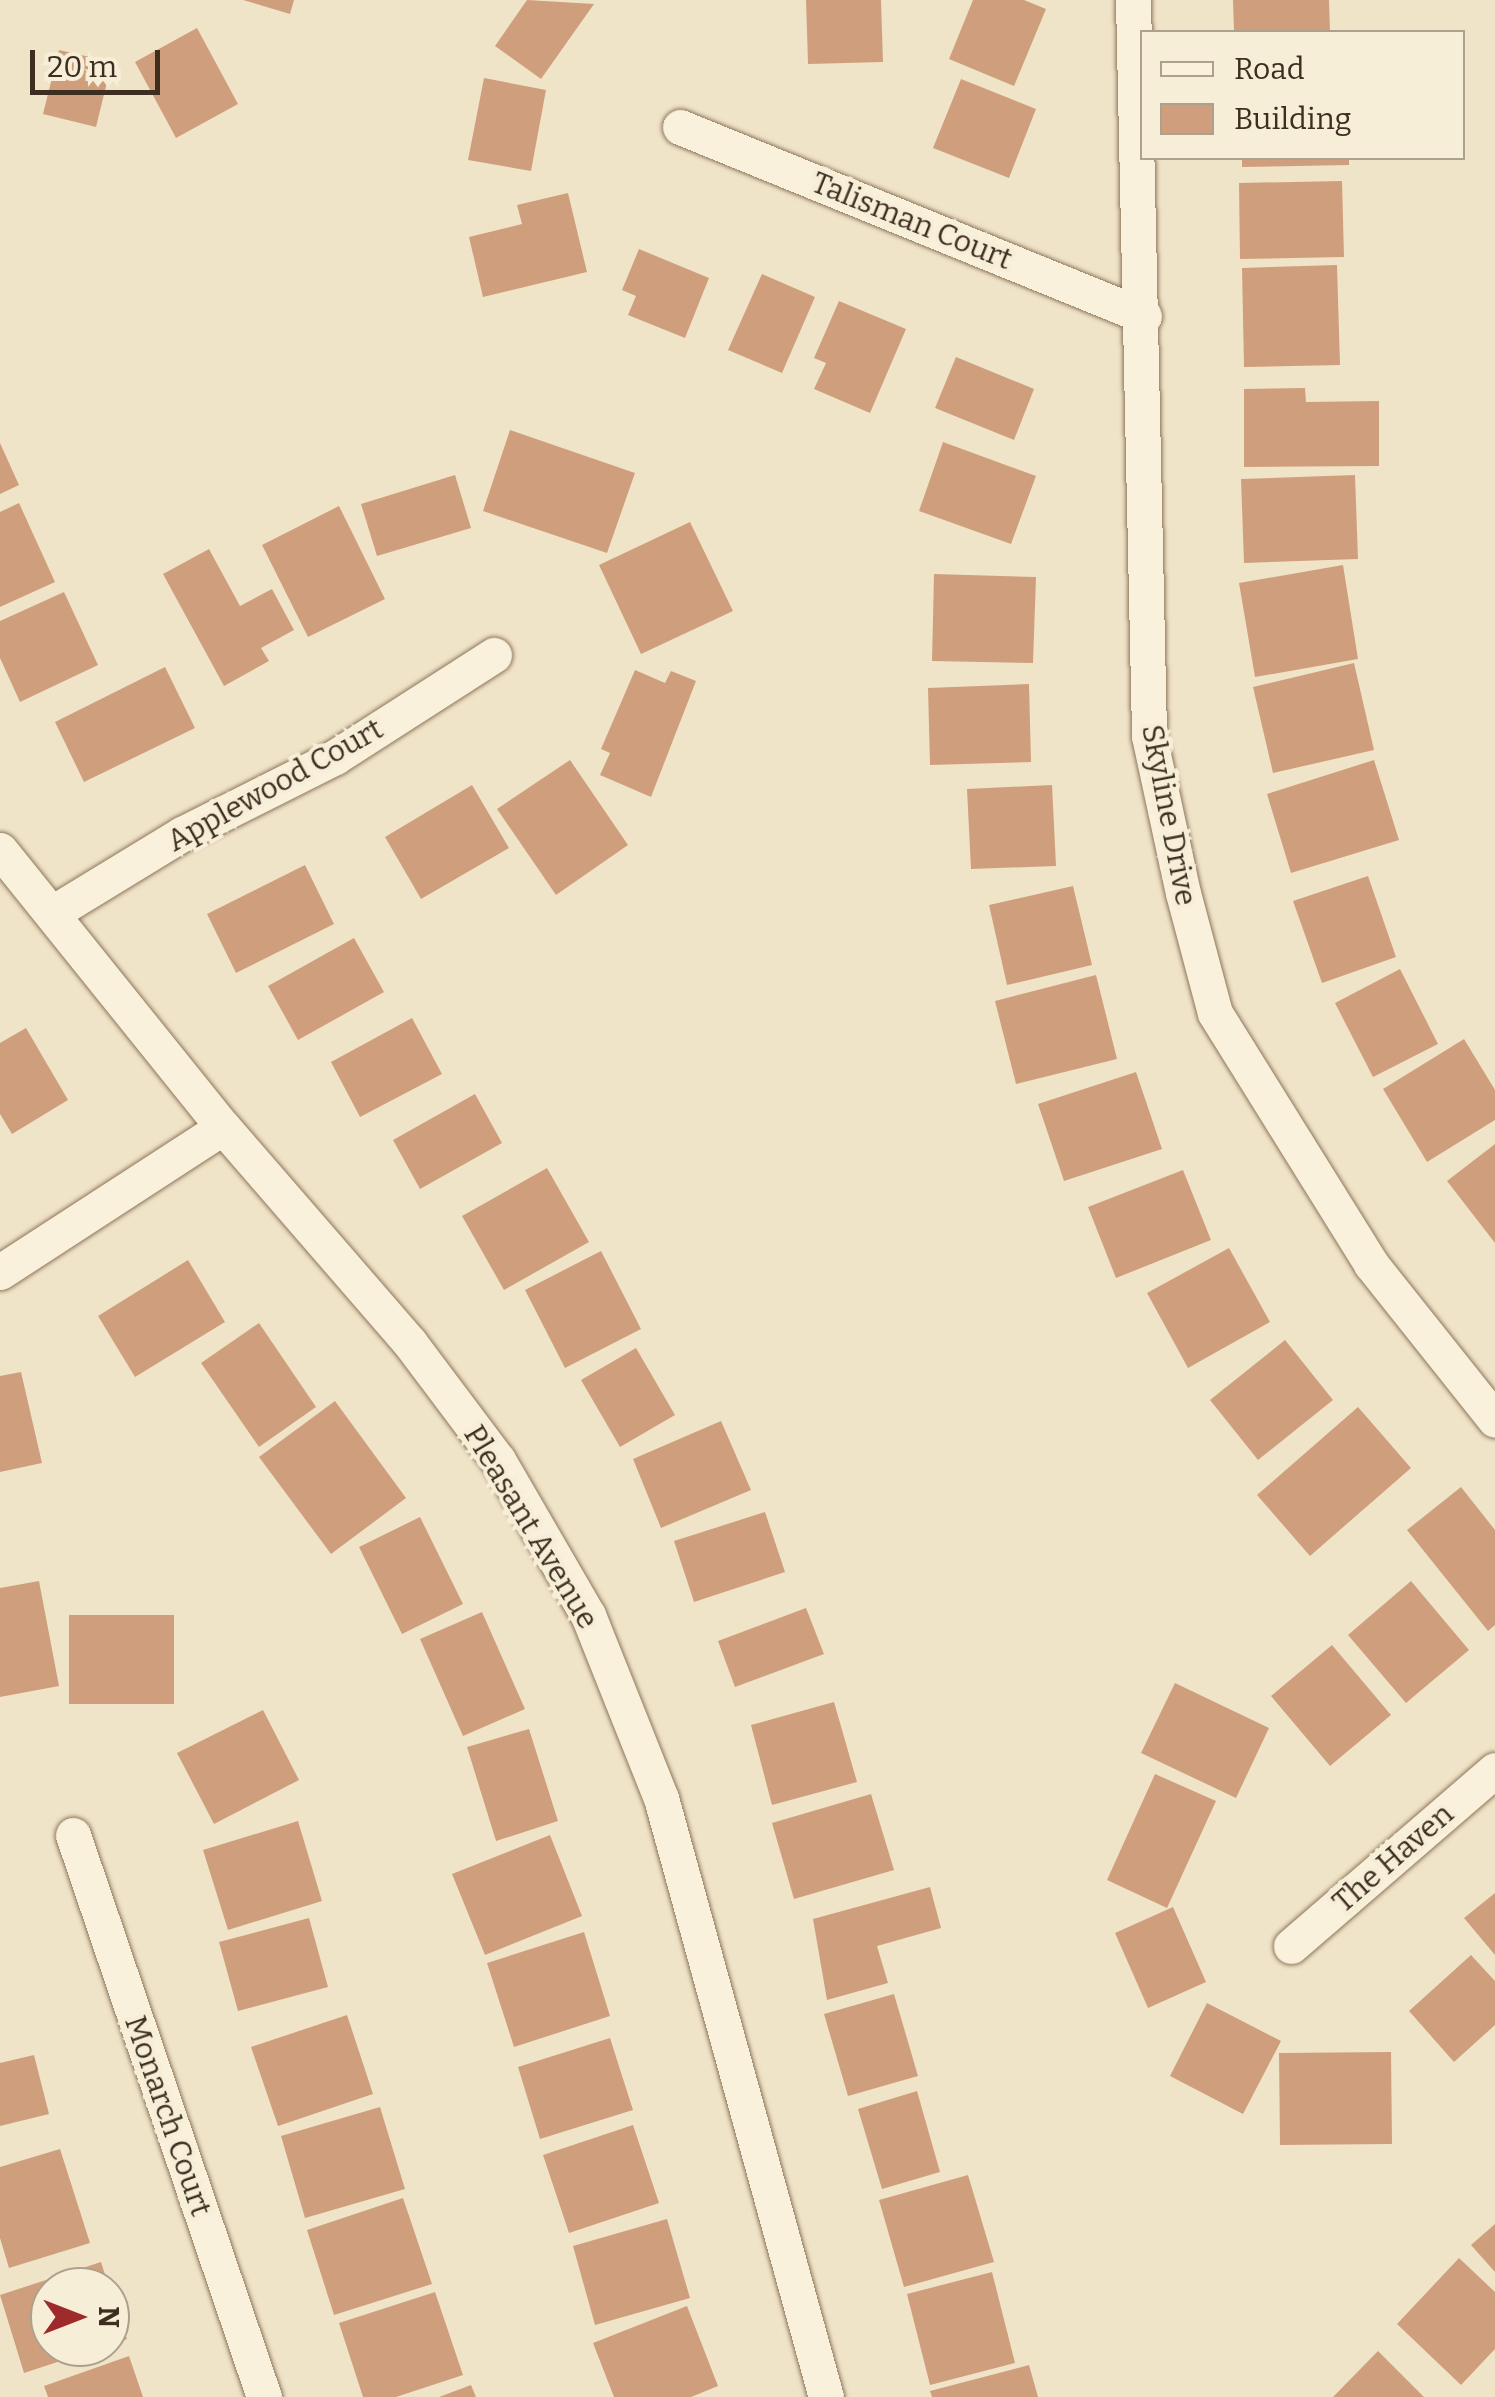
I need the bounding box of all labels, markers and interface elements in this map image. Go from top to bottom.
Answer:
scale bar [35,30,165,92]
legend [1140,30,1465,160]
text: 20 m [47,49,117,85]
text: Road [1234,51,1305,87]
text: Building [1234,101,1352,137]
street label: Talisman Court [807,164,1017,278]
street label: Applewood Court [161,711,389,859]
street label: Skyline Drive [1134,722,1204,908]
street label: Pleasant Avenue [456,1419,606,1635]
street label: The Haven [1325,1796,1461,1920]
street label: Monarch Court [117,2011,219,2221]
north arrow [30,2267,130,2367]
text: N [92,2306,125,2328]

